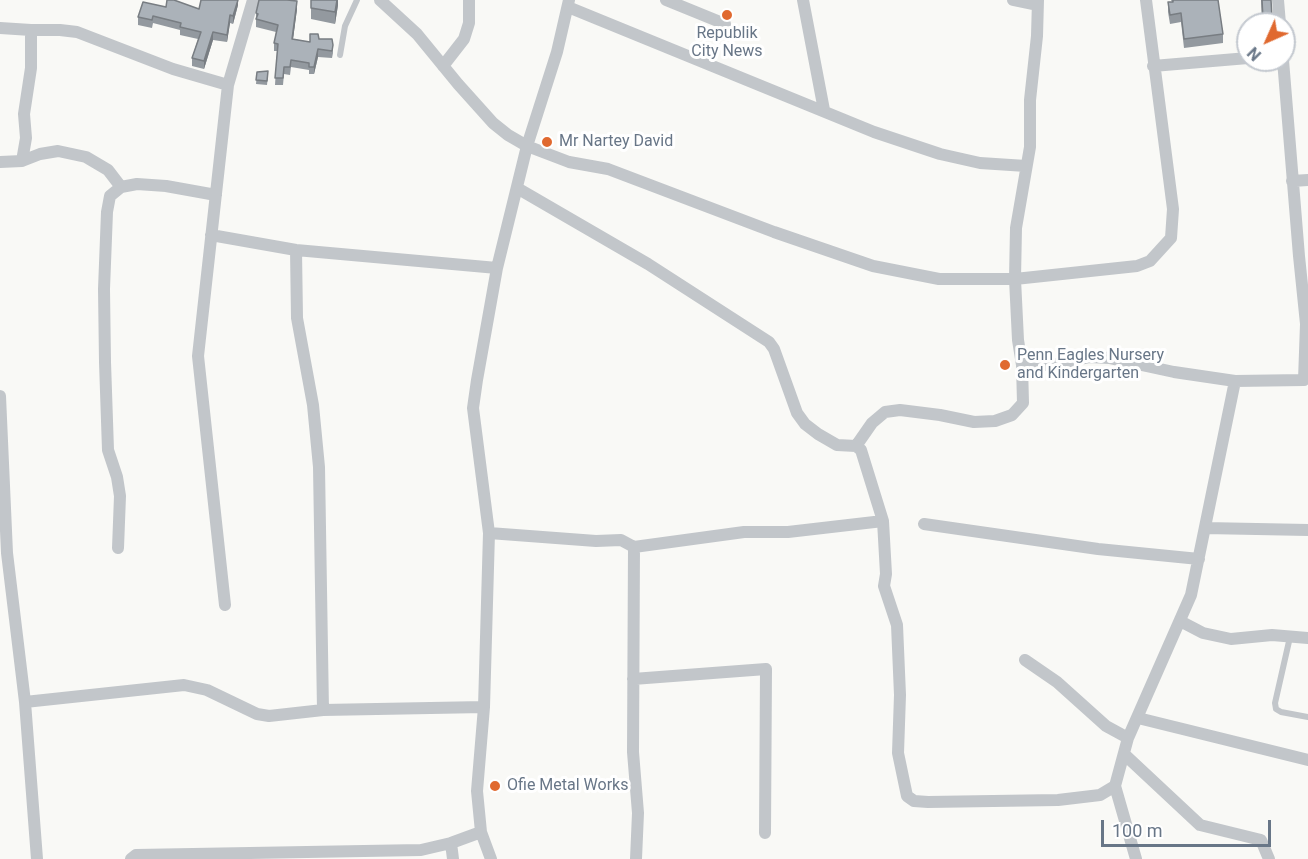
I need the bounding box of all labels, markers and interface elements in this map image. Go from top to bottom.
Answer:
marker: Republik City News [720,8,734,22]
north arrow [1236,12,1296,72]
place label: Republik City News [691,24,763,62]
text: N [1244,43,1265,64]
place label: Mr Nartey David [559,132,673,152]
marker: Mr Nartey David [540,135,554,149]
place label: Penn Eagles Nursery and Kindergarten [1017,346,1164,384]
marker: Penn Eagles Nursery and Kindergarten [998,358,1012,372]
place label: Ofie Metal Works [507,776,628,796]
marker: Ofie Metal Works [488,779,502,793]
scale bar [1104,808,1274,846]
text: 100 m [1112,820,1163,841]

